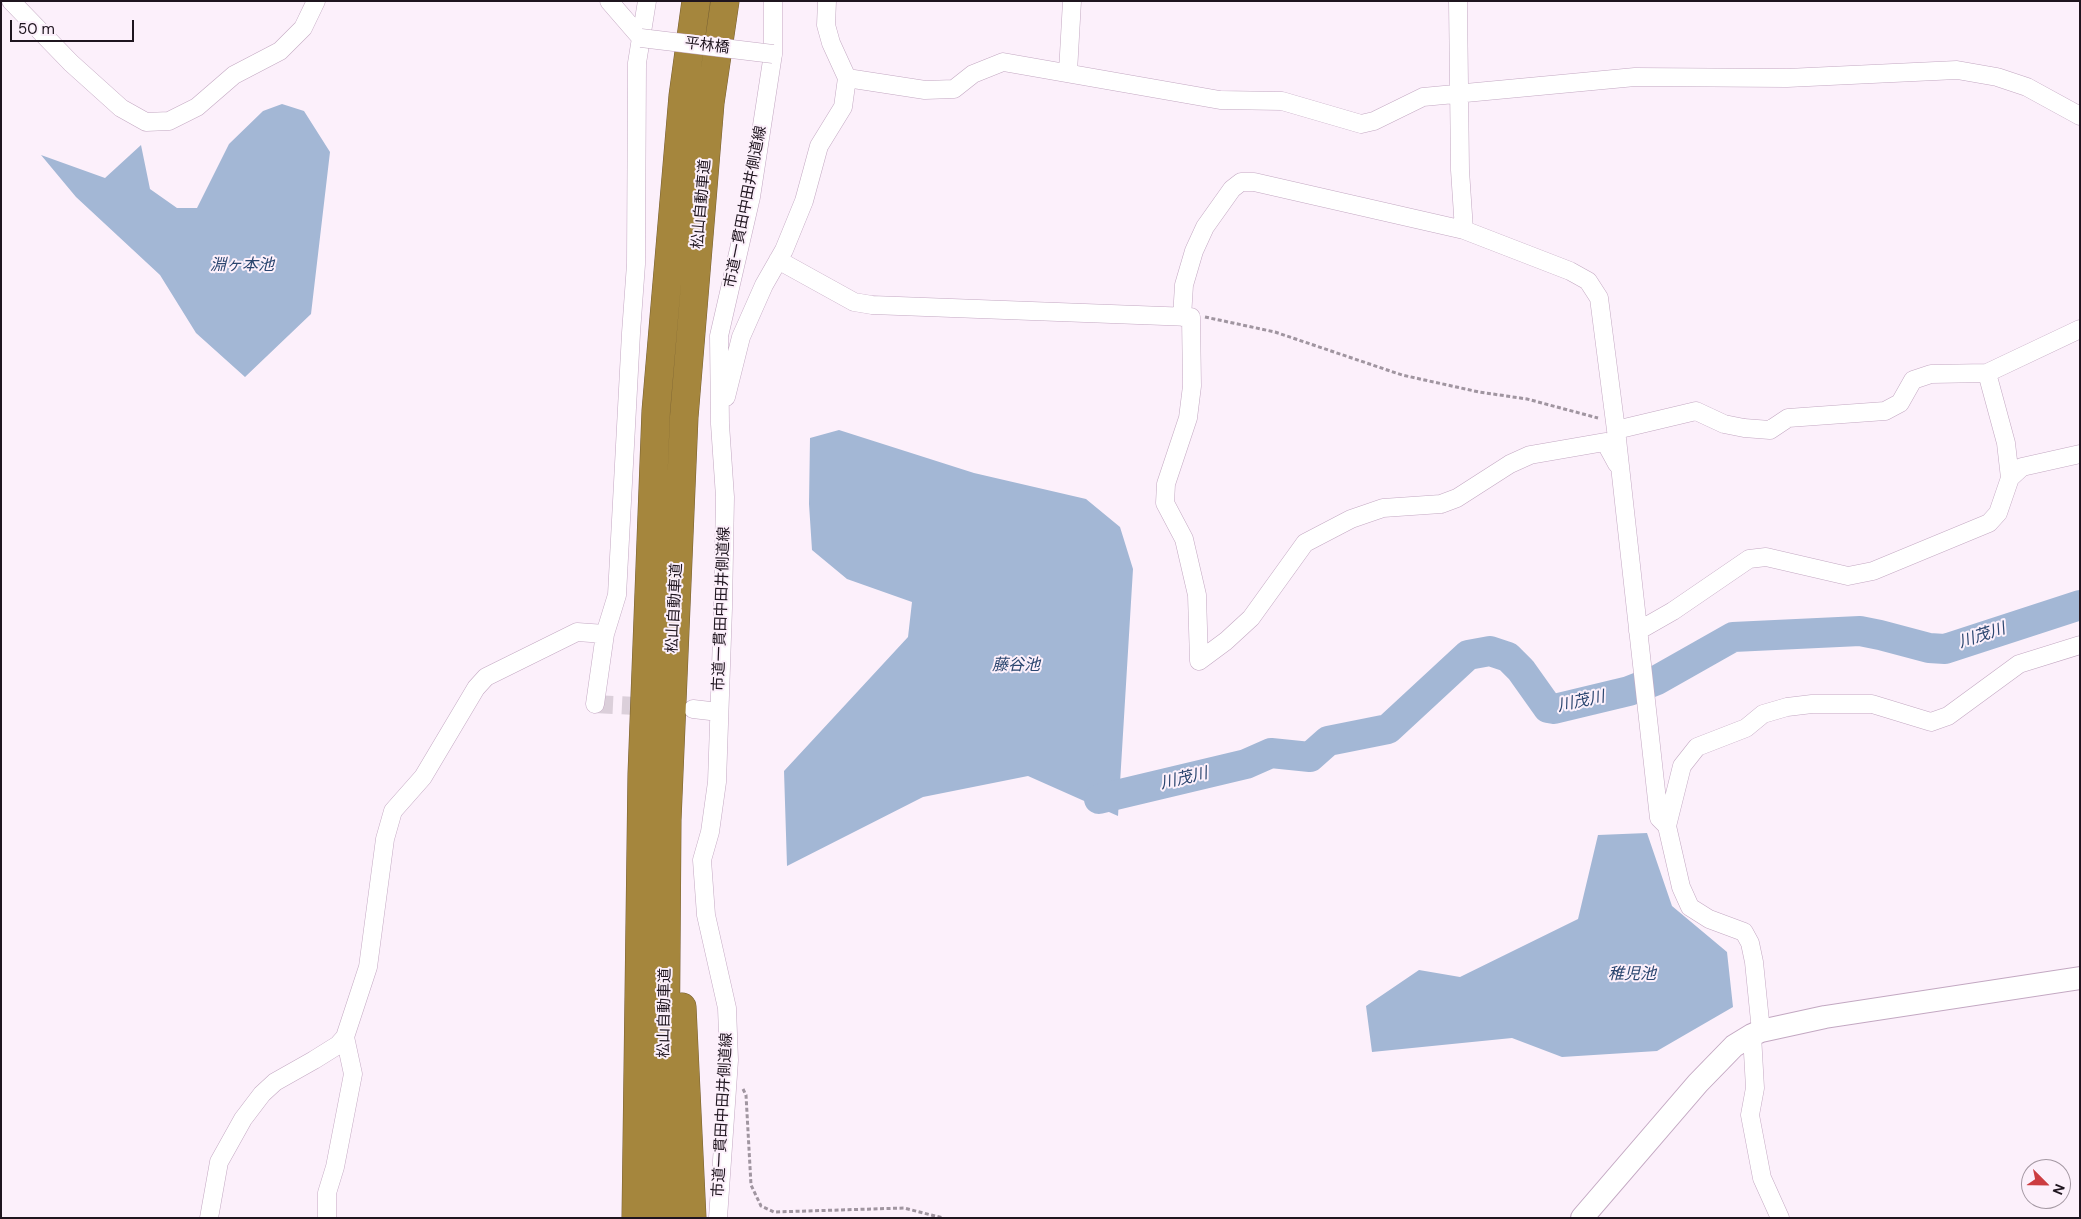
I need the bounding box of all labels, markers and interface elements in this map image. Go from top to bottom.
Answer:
scale bar [12,10,136,42]
text: 50 m [18,19,55,39]
street label: 平林橋 [684,34,730,58]
street label: 市道一貫田中田井側道線 [721,124,771,290]
street label: 松山自動車道 [689,158,715,250]
water label: 淵ヶ本池 [210,256,274,276]
street label: 市道一貫田中田井側道線 [710,526,734,692]
street label: 松山自動車道 [664,563,686,653]
water label: 川茂川 [1956,619,2008,653]
water label: 藤谷池 [992,656,1040,676]
water label: 川茂川 [1556,688,1606,716]
water label: 川茂川 [1158,764,1210,794]
water label: 稚児池 [1608,965,1656,985]
street label: 松山自動車道 [655,968,675,1058]
street label: 市道一貫田中田井側道線 [710,1032,736,1198]
north arrow [2021,1159,2071,1209]
text: N [2049,1181,2069,1198]

